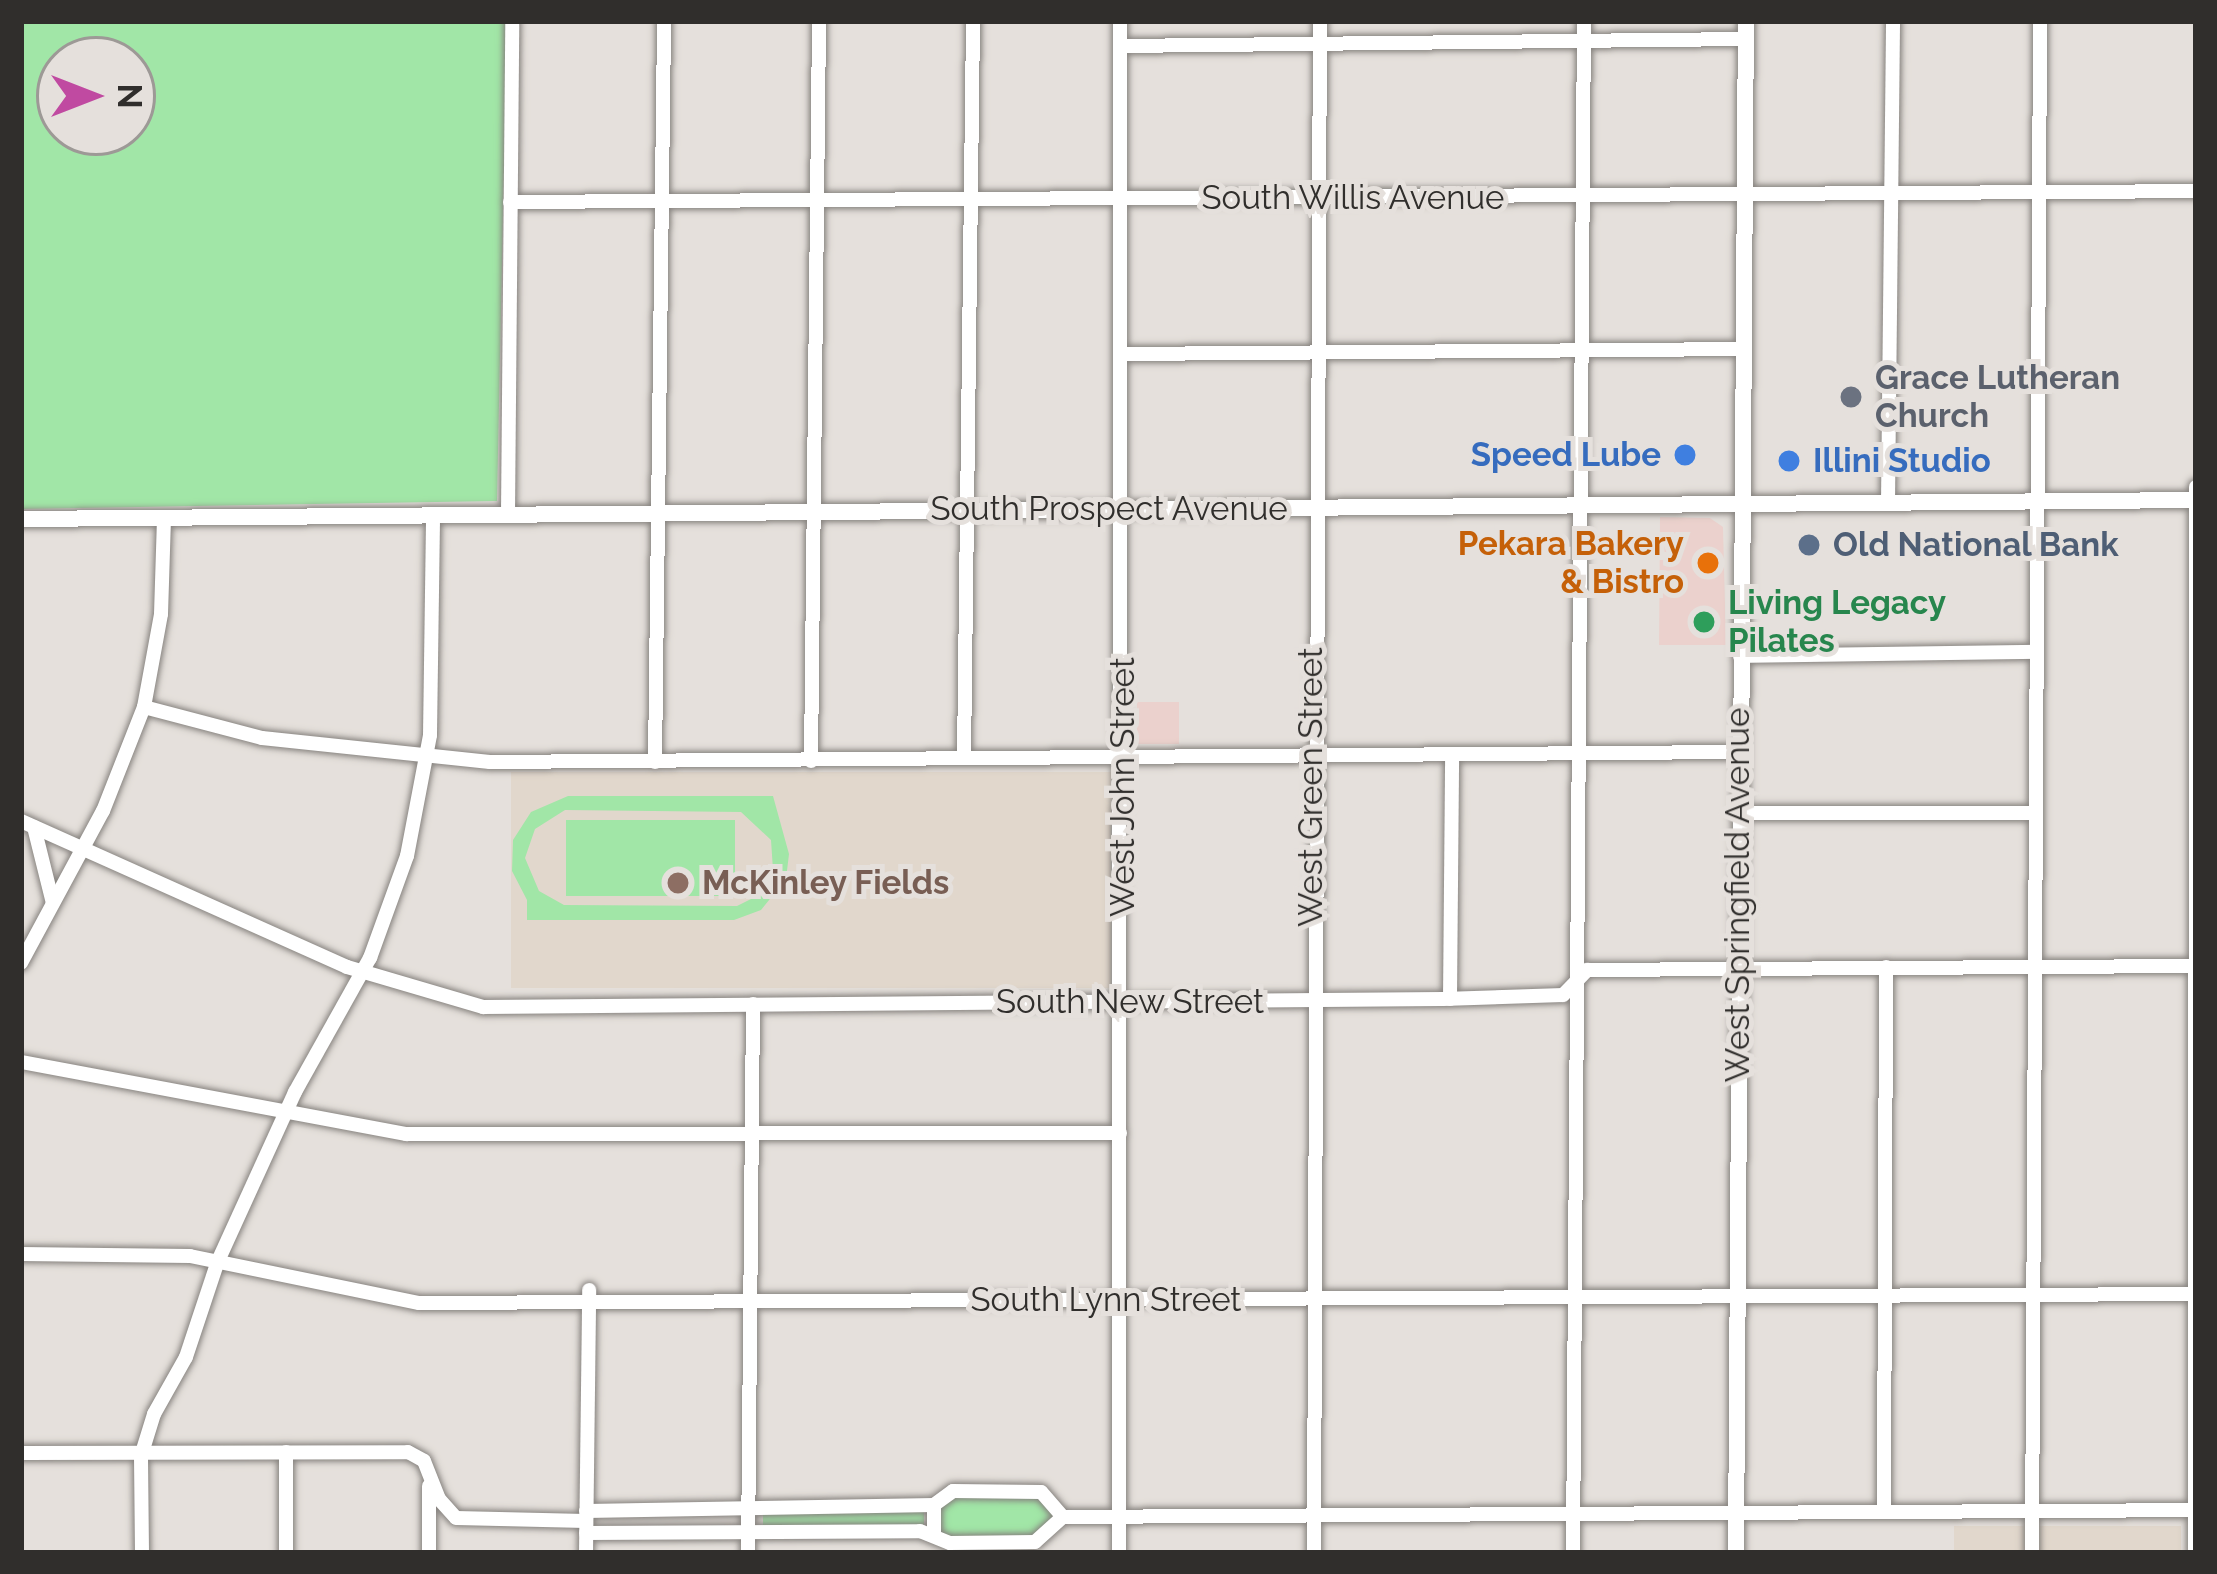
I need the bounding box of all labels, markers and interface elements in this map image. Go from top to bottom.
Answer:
north arrow [36,36,156,156]
text: N [110,83,149,109]
street label: South Willis Avenue [1201,178,1505,218]
place label: Grace Lutheran Church [1875,358,2120,436]
marker: Grace Lutheran Church [1838,384,1864,410]
place label: Speed Lube [1471,435,1661,475]
place label: Illini Studio [1813,441,1991,481]
marker: Speed Lube [1672,442,1698,468]
marker: Illini Studio [1776,448,1802,474]
street label: South Prospect Avenue [930,489,1288,529]
place label: Pekara Bakery & Bistro [1458,524,1684,602]
place label: Old National Bank [1833,525,2119,565]
marker: Old National Bank [1796,532,1822,558]
marker: Pekara Bakery & Bistro [1695,550,1721,576]
place label: Living Legacy Pilates [1728,583,1946,661]
marker: Living Legacy Pilates [1691,609,1717,635]
street label: West Green Street [1291,647,1331,927]
street label: West John Street [1103,657,1143,917]
street label: West Springfield Avenue [1718,707,1758,1083]
place label: McKinley Fields [702,863,950,903]
marker: McKinley Fields [665,870,691,896]
street label: South New Street [996,982,1264,1022]
street label: South Lynn Street [971,1280,1241,1320]

